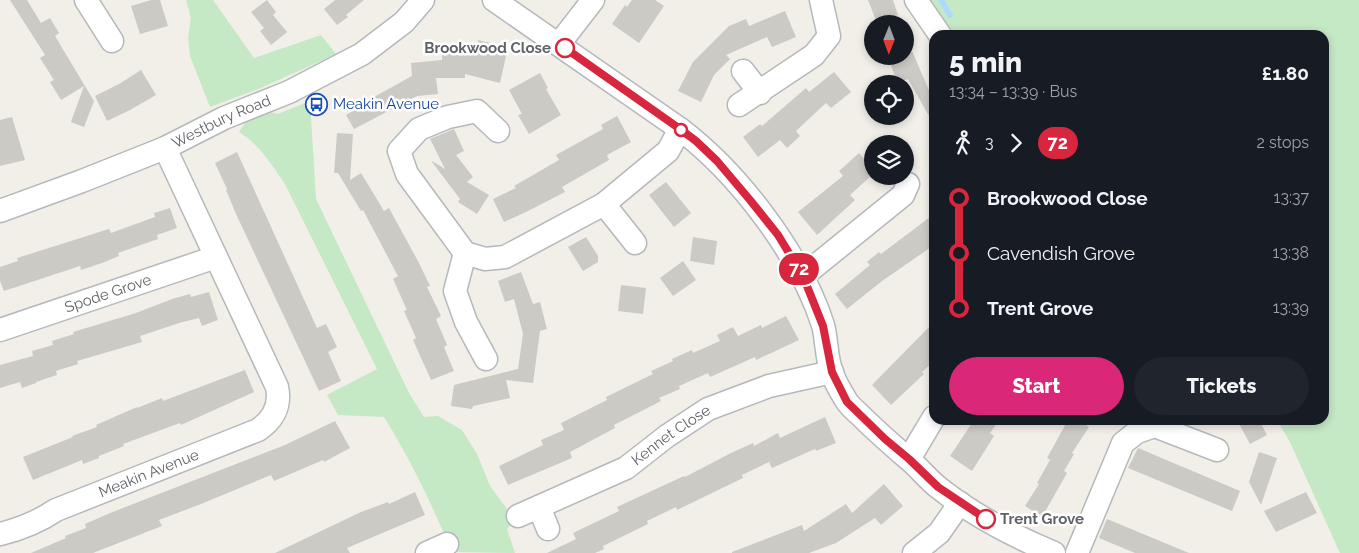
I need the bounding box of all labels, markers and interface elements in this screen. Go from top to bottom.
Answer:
north arrow [864,15,914,65]
map controls [864,15,914,185]
marker: Brookwood Close [555,38,575,58]
place label: Brookwood Close [424,39,551,57]
text: 5 min [949,46,1022,79]
text: £1.80 [1262,62,1309,84]
button: locate [864,75,914,125]
text: 13:34 – 13:39 · Bus [949,82,1077,101]
street label: Westbury Road [169,91,273,152]
bus stop icon: Meakin Avenue [305,92,329,116]
place label: Meakin Avenue [333,95,439,113]
unlabelled marker [674,123,688,137]
icon: walk [949,129,977,157]
icon: forward [1002,129,1030,157]
text: 72 [1048,132,1068,153]
text: 3 [985,133,994,152]
text: 2 stops [1257,133,1309,152]
button: layers [864,135,914,185]
text: Brookwood Close [987,187,1148,209]
text: 13:37 [1274,188,1309,207]
text: Cavendish Grove [987,242,1135,264]
text: 13:38 [1273,243,1309,262]
line badge: 72 [776,253,822,285]
text: 72 [789,258,809,279]
street label: Spode Grove [62,270,154,316]
text: Trent Grove [987,297,1093,319]
text: 13:39 [1273,298,1309,317]
button: Start [949,357,1124,415]
button: Tickets [1134,357,1309,415]
street label: Kennet Close [628,401,714,469]
street label: Meakin Avenue [96,445,202,501]
marker: Trent Grove [976,509,996,529]
place label: Trent Grove [1000,510,1084,528]

